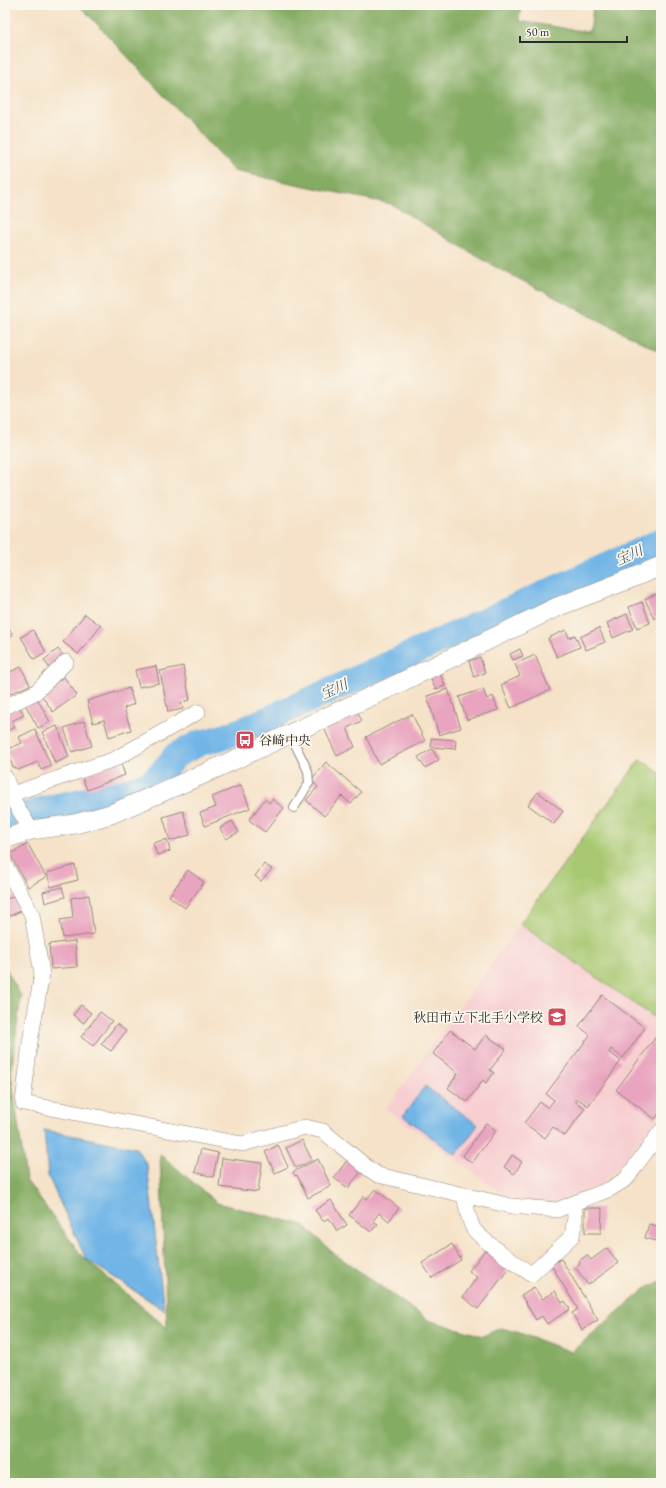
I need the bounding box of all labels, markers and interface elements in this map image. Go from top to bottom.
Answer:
scale bar [520,18,627,44]
text: 50 m [526,24,550,40]
water label: 宝川 [613,540,647,569]
water label: 宝川 [318,674,352,703]
bus stop icon: 谷崎中央 [234,729,256,751]
place label: 谷崎中央 [259,732,311,749]
school or university icon: 秋田市立下北手小学校 [546,1006,568,1028]
place label: 秋田市立下北手小学校 [413,1009,543,1026]

